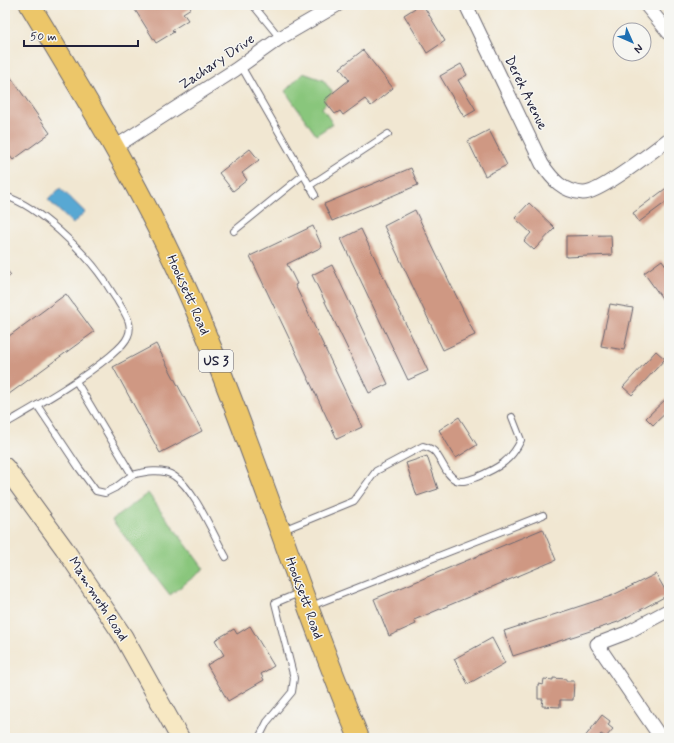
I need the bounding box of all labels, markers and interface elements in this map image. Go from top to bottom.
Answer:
scale bar [24,22,138,48]
north arrow [612,22,652,62]
text: 50 m [30,29,57,45]
street label: Zachary Drive [176,30,258,94]
text: N [631,41,646,56]
street label: Derek Avenue [500,53,552,133]
street label: Hooksett Road [162,252,214,338]
road number: US 3 [199,350,233,372]
street label: Mammoth Road [64,553,132,645]
street label: Hooksett Road [281,554,327,642]

